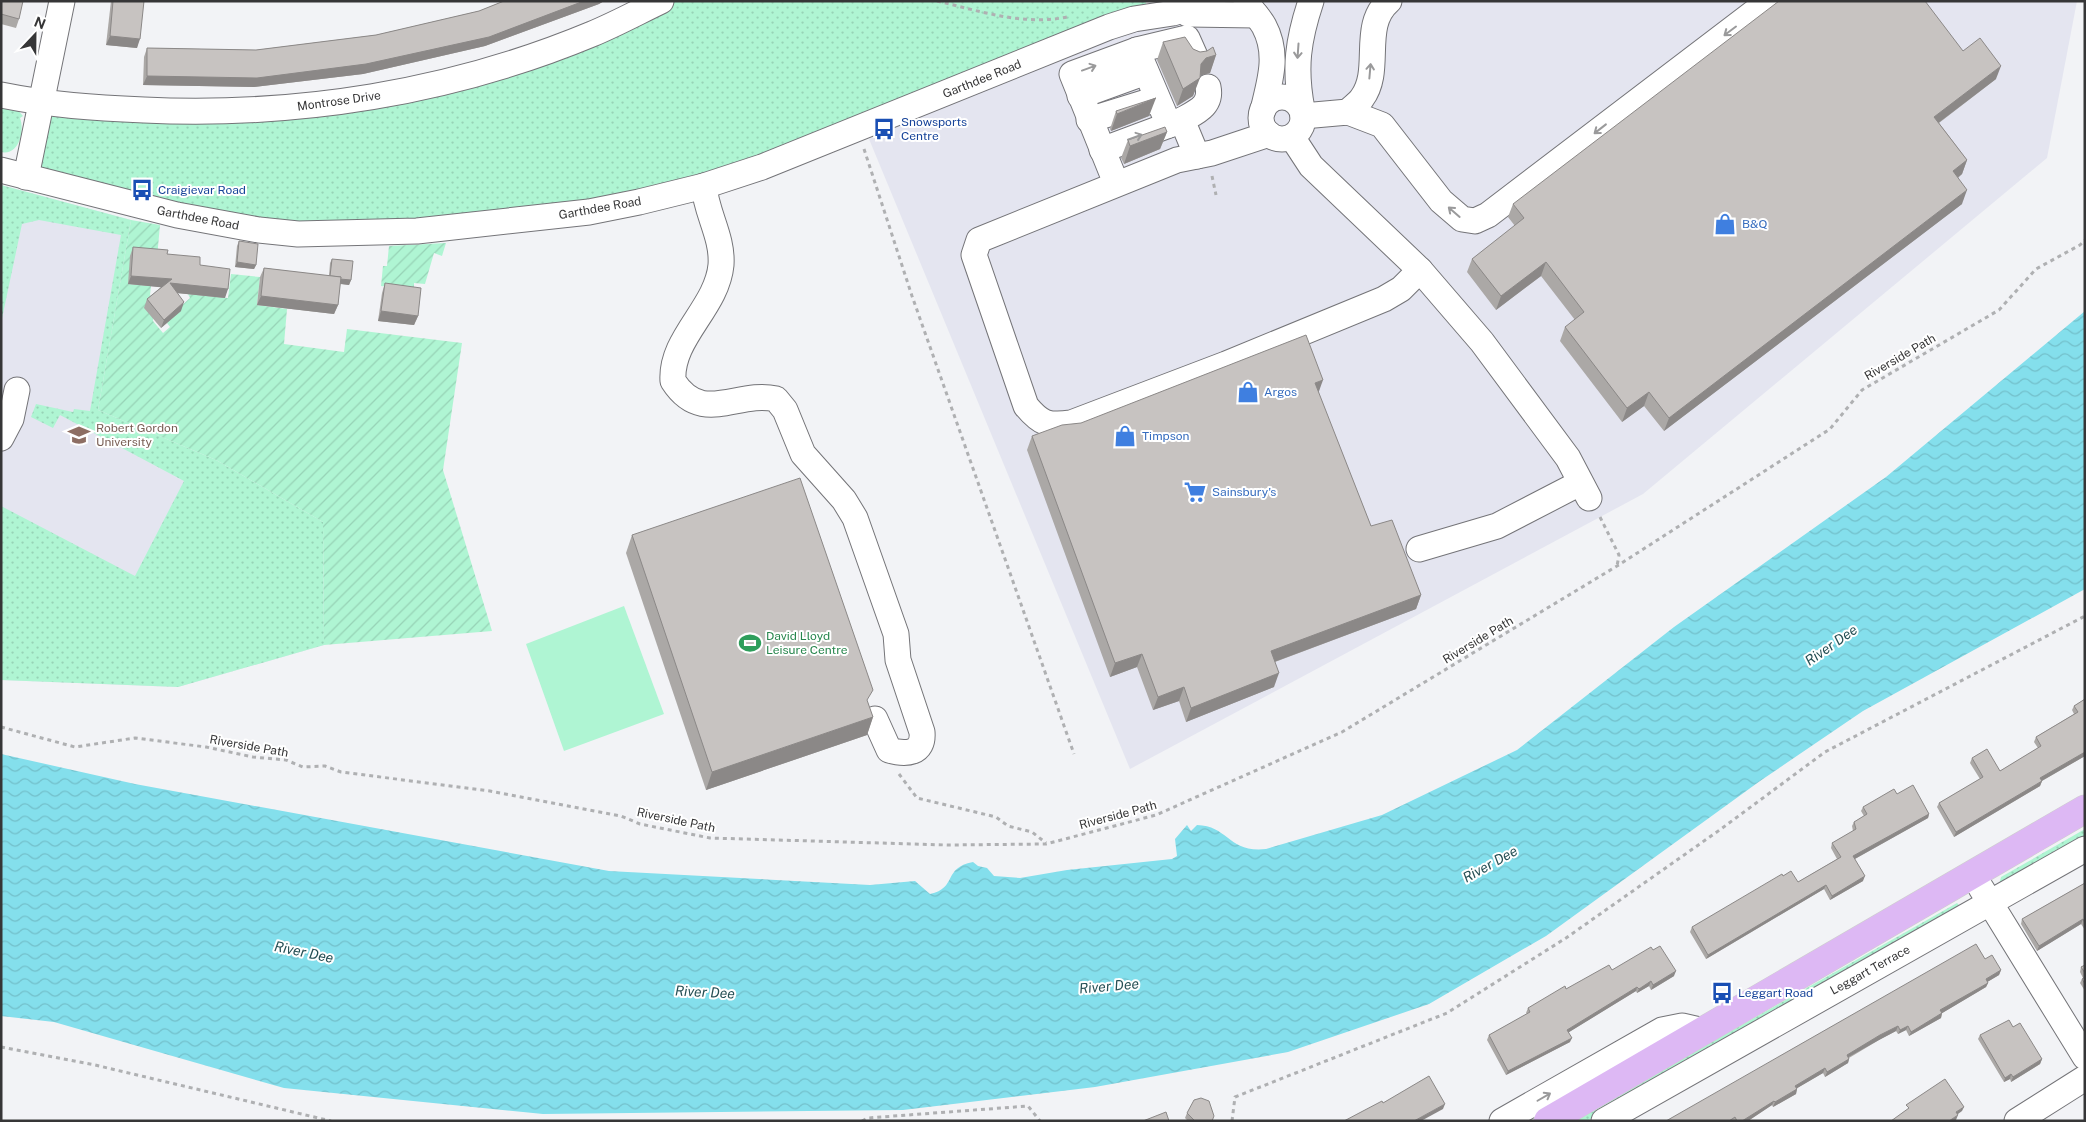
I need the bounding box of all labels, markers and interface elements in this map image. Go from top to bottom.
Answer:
north arrow [10,10,60,60]
text: N [32,13,48,32]
one-way arrow [1723,26,1737,36]
one-way arrow [1293,43,1303,59]
street label: Garthdee Road [941,57,1023,101]
one-way arrow [1081,63,1096,72]
one-way arrow [1366,63,1375,79]
street label: Montrose Drive [296,88,382,114]
place label: Snowsports Centre [901,115,967,143]
bus stop icon: Snowsports Centre [871,116,897,142]
one-way arrow [1594,124,1607,135]
one-way arrow [1127,132,1142,142]
bus stop icon: Craigievar Road [129,177,155,203]
place label: Craigievar Road [158,183,246,197]
street label: Garthdee Road [558,194,642,222]
street label: Garthdee Road [156,203,240,233]
one-way arrow [1447,206,1460,217]
shop icon: B&Q [1712,211,1738,237]
place label: B&Q [1742,217,1768,231]
street label: Riverside Path [1862,331,1938,383]
shop icon: Argos [1235,379,1261,405]
place label: Argos [1264,385,1297,399]
place label: Robert Gordon University [96,421,178,449]
school or university icon: Robert Gordon University [66,422,92,448]
shop icon: Timpson [1112,423,1138,449]
place label: Timpson [1142,429,1190,443]
supermarket icon: Sainsbury's [1182,479,1208,505]
place label: Sainsbury's [1212,485,1276,499]
street label: Riverside Path [1440,613,1516,667]
water label: River Dee [1802,621,1860,669]
place label: David Lloyd Leisure Centre [766,629,848,657]
sports icon: David Lloyd Leisure Centre [737,630,763,656]
street label: Riverside Path [209,732,290,760]
street label: Riverside Path [1078,798,1158,832]
street label: Riverside Path [636,805,717,835]
water label: River Dee [1460,842,1520,886]
water label: River Dee [273,938,335,966]
street label: Leggart Terrace [1828,942,1912,998]
water label: River Dee [1078,975,1140,997]
bus stop icon: Leggart Road [1709,980,1735,1006]
water label: River Dee [675,982,736,1002]
place label: Leggart Road [1738,986,1813,1000]
one-way arrow [1537,1091,1551,1101]

